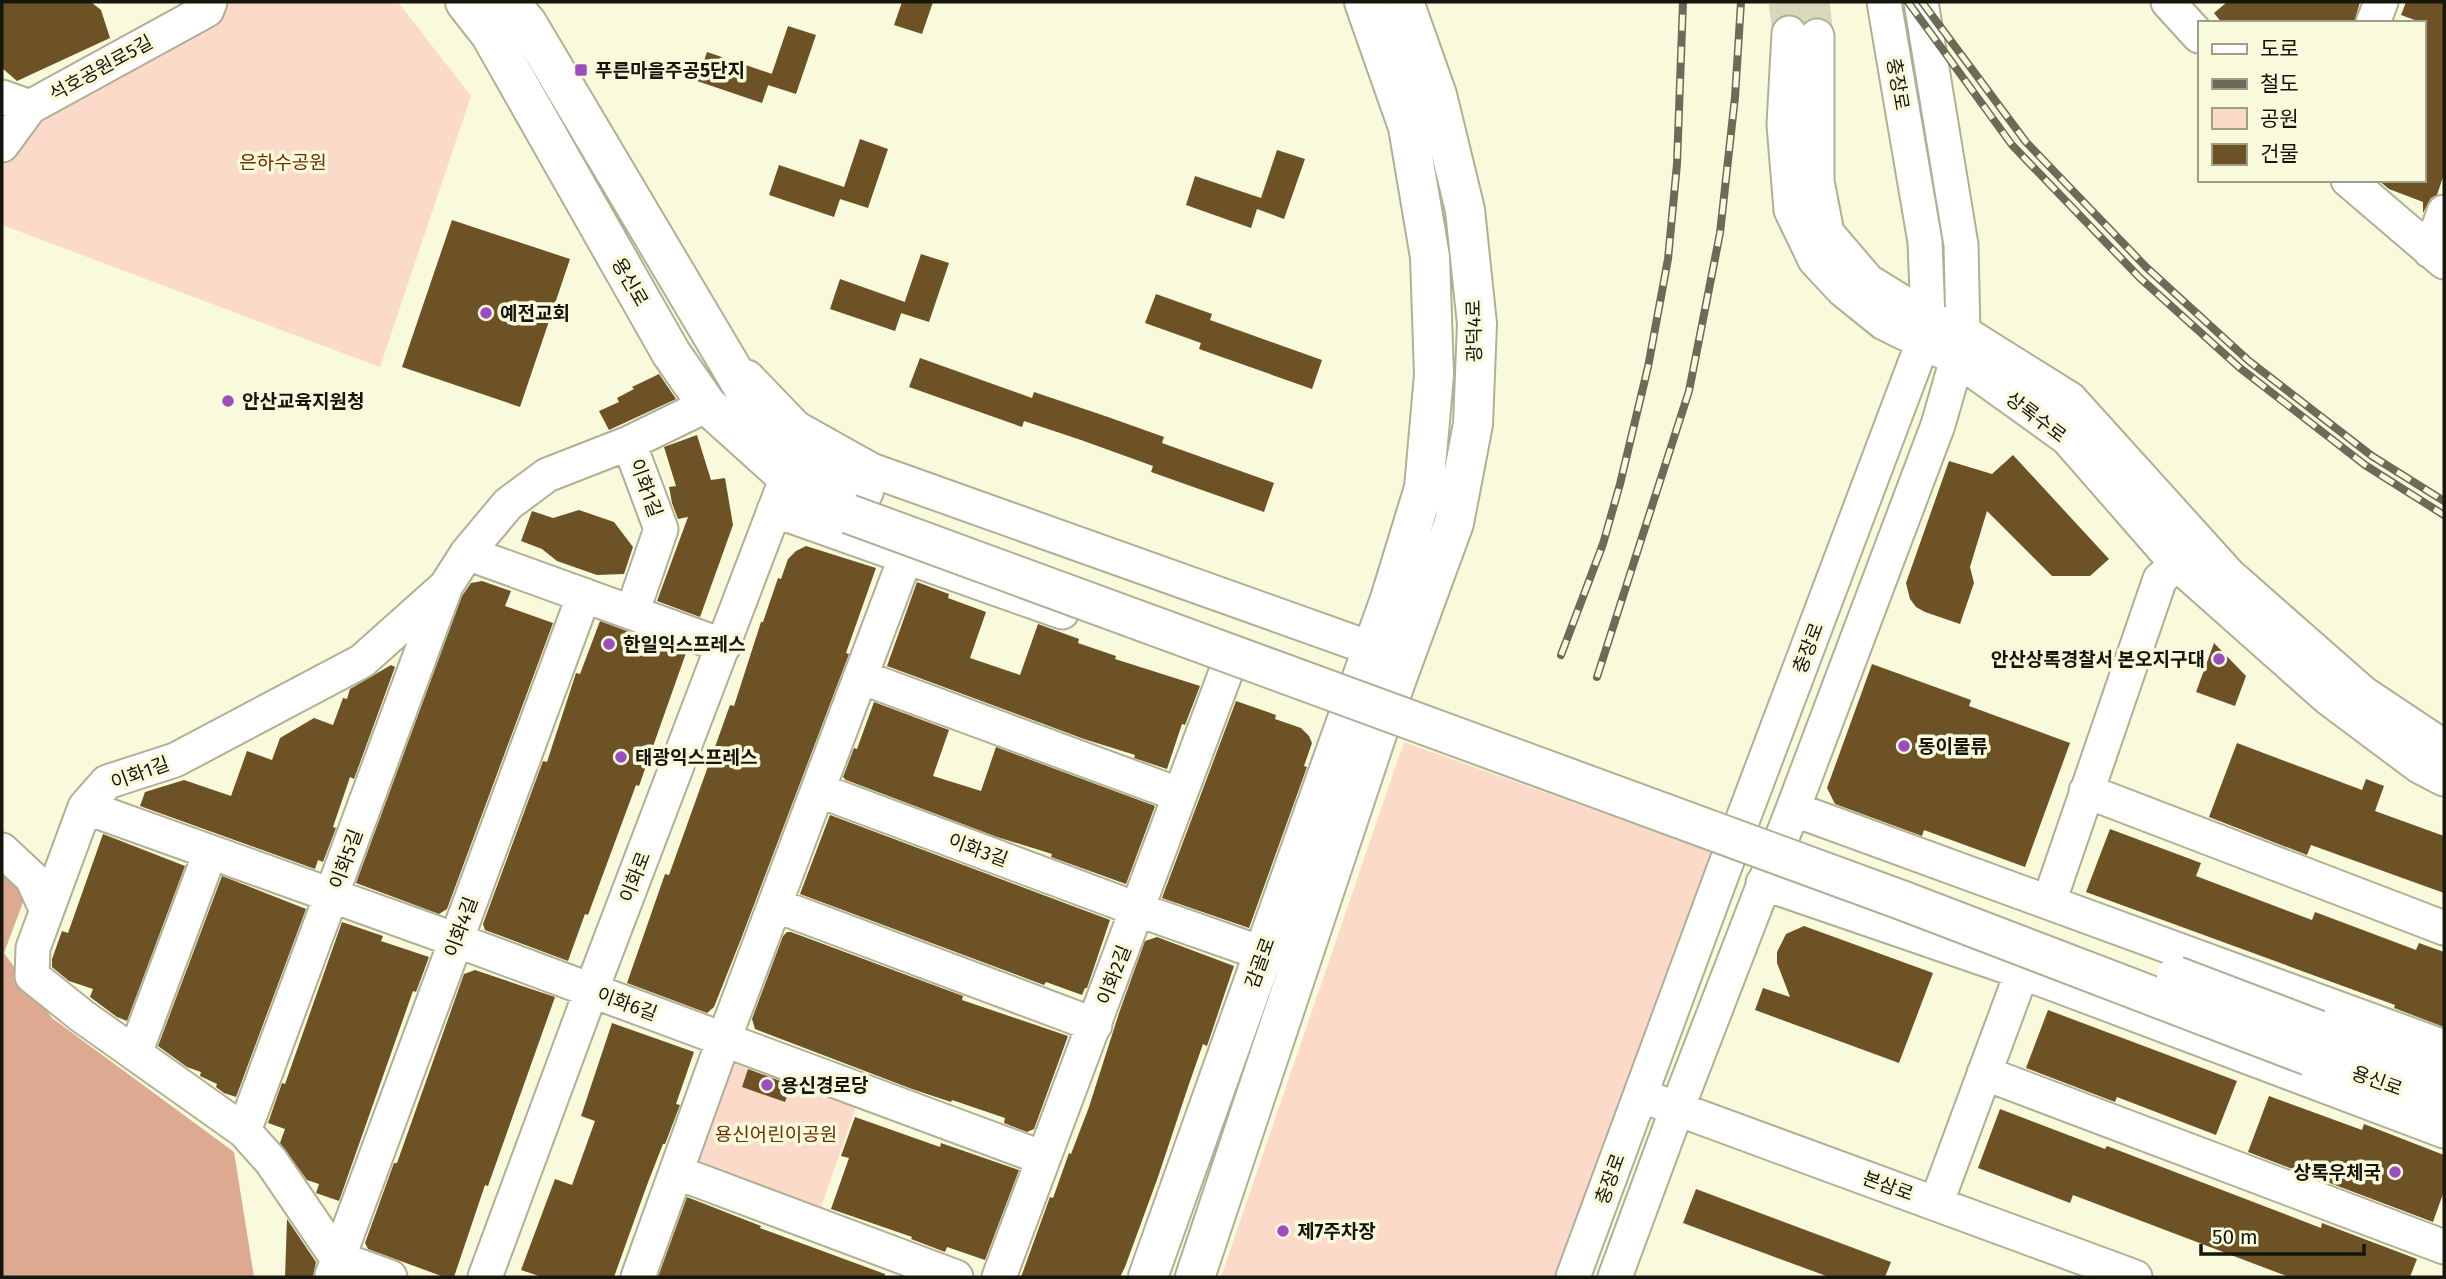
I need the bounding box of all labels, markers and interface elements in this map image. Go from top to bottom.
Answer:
legend [2198,21,2425,182]
street label: 석호공원로5길 [45,30,157,106]
text: 도로 [2260,36,2299,62]
street label: 충장로 [1882,56,1914,112]
place label: 푸른마을주공5단지 [595,59,745,82]
marker: 푸른마을주공5단지 [573,62,589,78]
text: 철도 [2260,71,2299,97]
text: 공원 [2260,106,2299,132]
text: 건물 [2260,141,2299,167]
park label: 은하수공원 [239,151,327,174]
street label: 용신로 [607,254,653,310]
street label: 광덕4로 [1462,300,1486,362]
place label: 예전교회 [500,302,570,325]
marker: 예전교회 [478,305,494,321]
street label: 상록수로 [2001,387,2071,447]
place label: 안산교육지원청 [242,390,364,413]
marker: 안산교육지원청 [220,393,236,409]
street label: 이화1길 [625,456,667,520]
street label: 충장로 [1788,619,1828,677]
place label: 한일익스프레스 [623,633,745,656]
marker: 한일익스프레스 [601,636,617,652]
place label: 안산상록경찰서 본오지구대 [1991,648,2205,671]
marker: 안산상록경찰서 본오지구대 [2211,651,2227,667]
place label: 동이물류 [1918,735,1988,758]
marker: 동이물류 [1896,738,1912,754]
place label: 태광익스프레스 [635,746,757,769]
marker: 태광익스프레스 [613,749,629,765]
street label: 이화1길 [108,752,172,794]
street label: 이화5길 [325,826,367,892]
street label: 이화3길 [945,829,1011,871]
street label: 이화로 [615,848,655,906]
street label: 이화4길 [439,894,483,960]
street label: 감골로 [1240,934,1280,992]
street label: 이화2길 [1092,942,1136,1008]
street label: 이화6길 [594,982,660,1026]
street label: 용신로 [2348,1061,2406,1101]
place label: 용신경로당 [781,1074,869,1097]
marker: 용신경로당 [759,1077,775,1093]
park label: 용신어린이공원 [715,1123,837,1146]
street label: 충장로 [1590,1150,1630,1208]
place label: 상록우체국 [2294,1161,2381,1184]
marker: 상록우체국 [2387,1164,2403,1180]
street label: 본삼로 [1859,1166,1917,1206]
scale bar [2201,1212,2364,1256]
place label: 제7주차장 [1297,1220,1376,1243]
marker: 제7주차장 [1275,1223,1291,1239]
text: 50 m [2212,1224,2258,1250]

